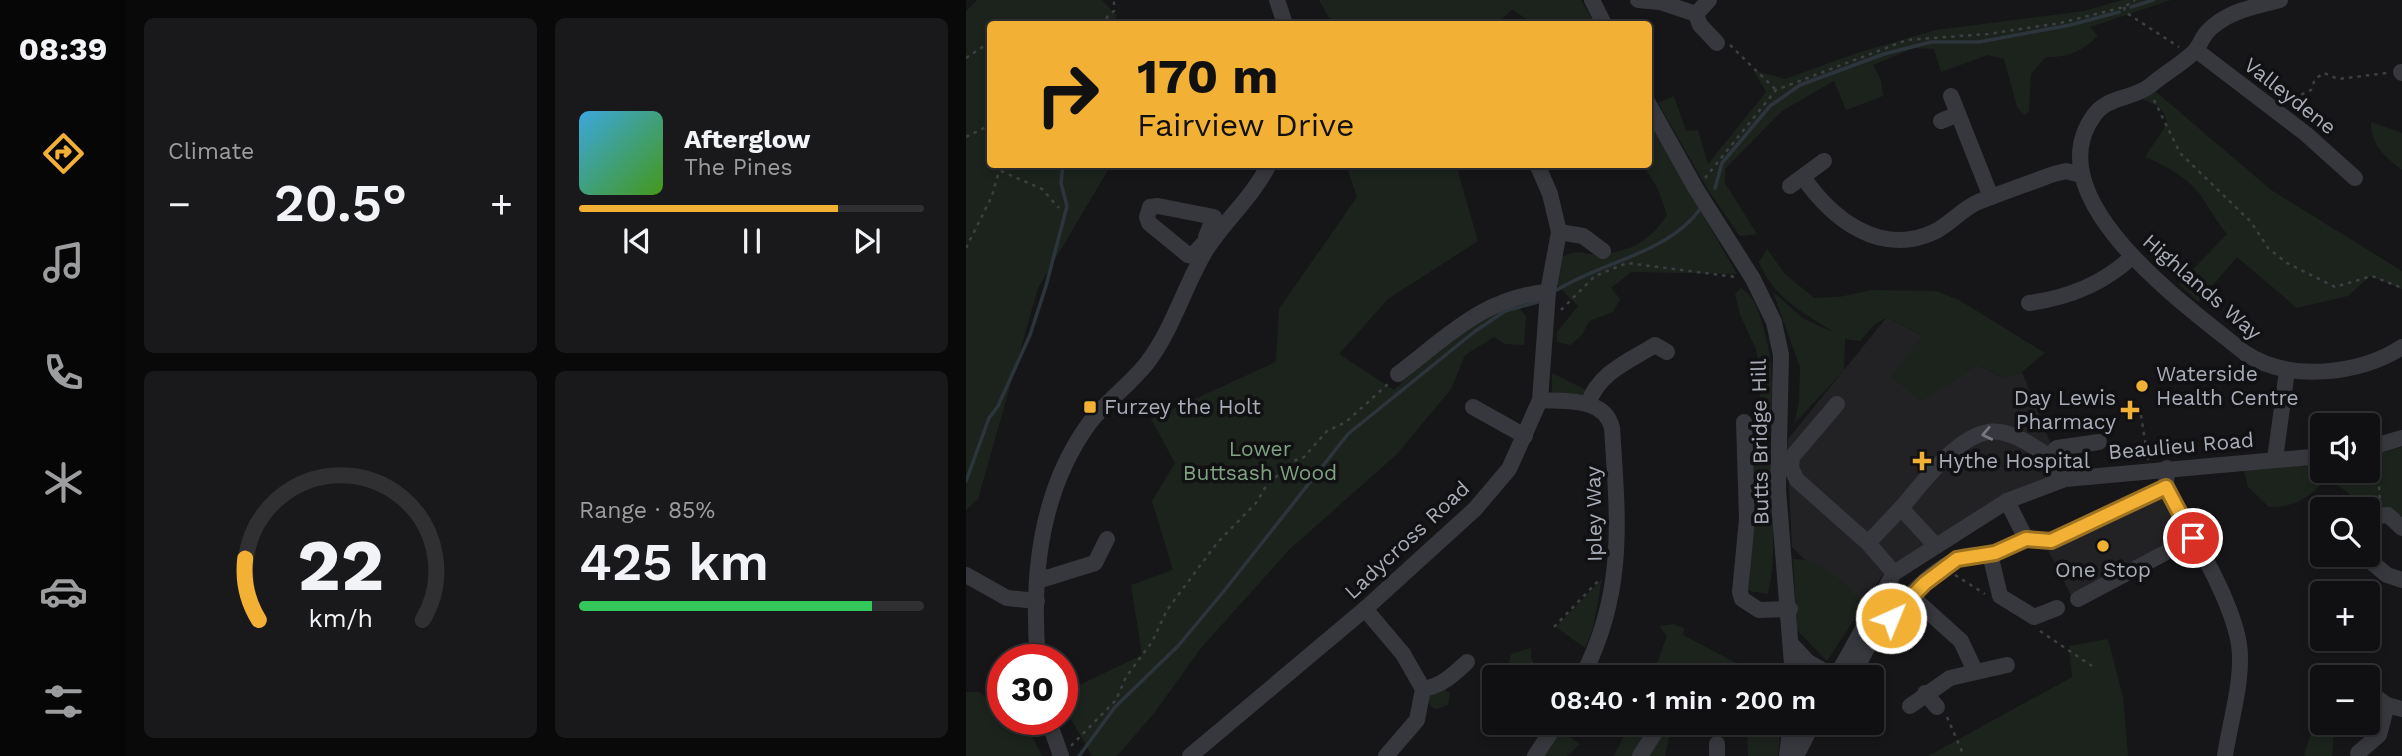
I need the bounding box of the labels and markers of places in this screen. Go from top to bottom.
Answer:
place label: Waterside Health Centre [2156,361,2299,410]
marker: Waterside Health Centre [2134,378,2150,394]
place label: Day Lewis Pharmacy [2014,385,2116,434]
place label: Furzey the Holt [1104,394,1261,419]
marker: Furzey the Holt [1082,399,1098,415]
marker: Day Lewis Pharmacy [2122,402,2138,418]
place label: Hythe Hospital [1938,448,2091,473]
marker: Hythe Hospital [1912,451,1932,471]
pin [2163,508,2223,568]
marker: One Stop [2095,538,2111,554]
place label: One Stop [2055,557,2151,582]

